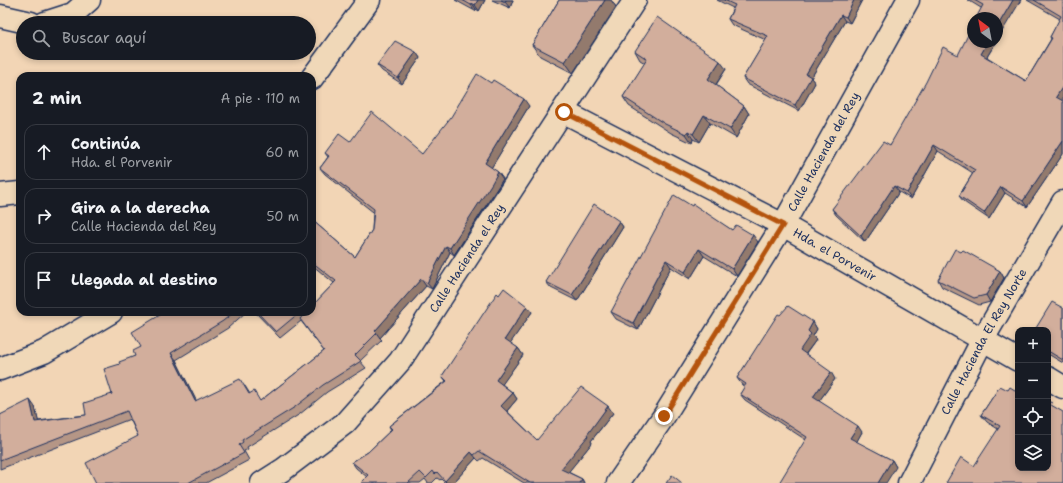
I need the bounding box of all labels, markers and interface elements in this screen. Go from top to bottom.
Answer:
north arrow [967,12,1003,48]
search box [16,16,316,60]
icon: search [30,27,52,49]
text: Buscar aquí [62,28,146,48]
text: 2 min [32,87,82,109]
street label: Calle Hacienda del Rey [784,89,863,214]
text: A pie · 110 m [221,90,300,107]
route start [555,103,573,121]
text: Continúa [71,134,140,154]
icon: ahead [33,141,55,163]
text: 60 m [266,144,299,161]
text: Hda. el Porvenir [71,154,173,171]
text: Gira a la derecha [71,198,210,218]
street label: Calle Hacienda el Rey [426,201,508,316]
icon: right [33,205,55,227]
text: 50 m [266,208,299,225]
text: Calle Hacienda del Rey [71,218,216,235]
street label: Hda. el Porvenir [790,224,880,285]
street label: Calle Hacienda El Rey Norte [937,265,1031,418]
icon: arrive [33,269,55,291]
text: Llegada al destino [71,270,218,290]
map controls [1015,327,1051,471]
button: + [1015,327,1051,363]
button: − [1015,363,1051,399]
button: locate [1015,399,1051,435]
route end [655,407,673,425]
button: layers [1015,435,1051,471]

